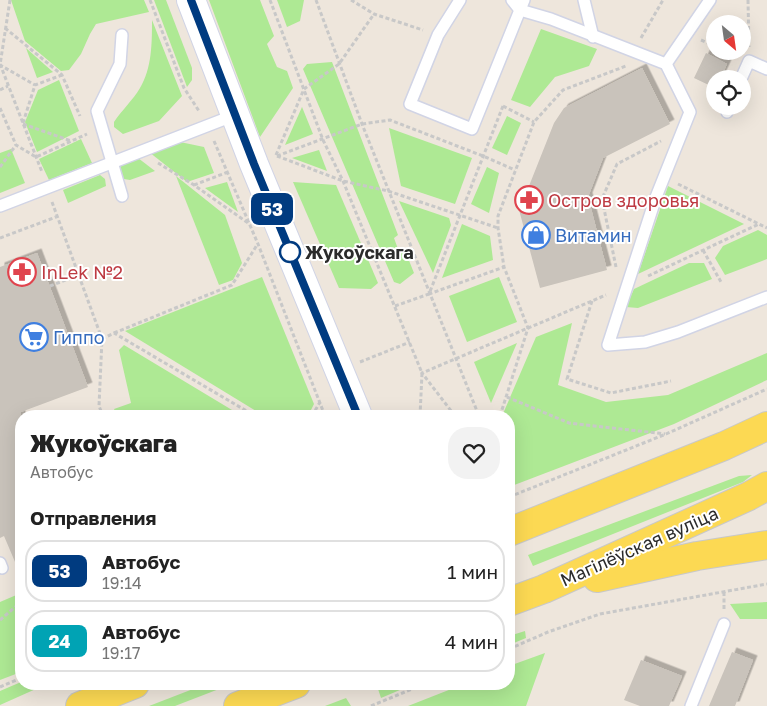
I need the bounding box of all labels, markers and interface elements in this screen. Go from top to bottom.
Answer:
north arrow [706,15,751,60]
map controls [706,15,751,115]
button: locate [706,70,751,115]
pharmacy icon: Остров здоровья [514,185,544,215]
place label: Остров здоровья [548,189,699,211]
line badge: 53 [250,193,294,225]
text: 53 [261,198,283,220]
shop icon: Витамин [521,220,551,250]
place label: Витамин [555,224,632,246]
marker: Жукоўскага [279,241,301,263]
place label: Жукоўскага [305,241,414,263]
pharmacy icon: InLek №2 [7,257,37,287]
place label: InLek №2 [41,261,123,283]
supermarket icon: Гиппо [19,322,49,352]
place label: Гиппо [53,326,104,348]
button: heart [448,427,500,479]
text: Жукоўскага [30,428,177,457]
text: Автобус [30,462,93,482]
street label: Магілёўская вуліца [557,501,721,591]
text: Отправления [30,506,156,529]
text: Автобус [102,550,180,573]
text: 53 [49,560,70,582]
text: 1 мин [447,560,498,583]
text: 19:14 [102,573,142,593]
text: Автобус [102,620,180,643]
text: 24 [48,630,71,652]
text: 4 мин [445,630,498,653]
text: 19:17 [102,643,140,663]

